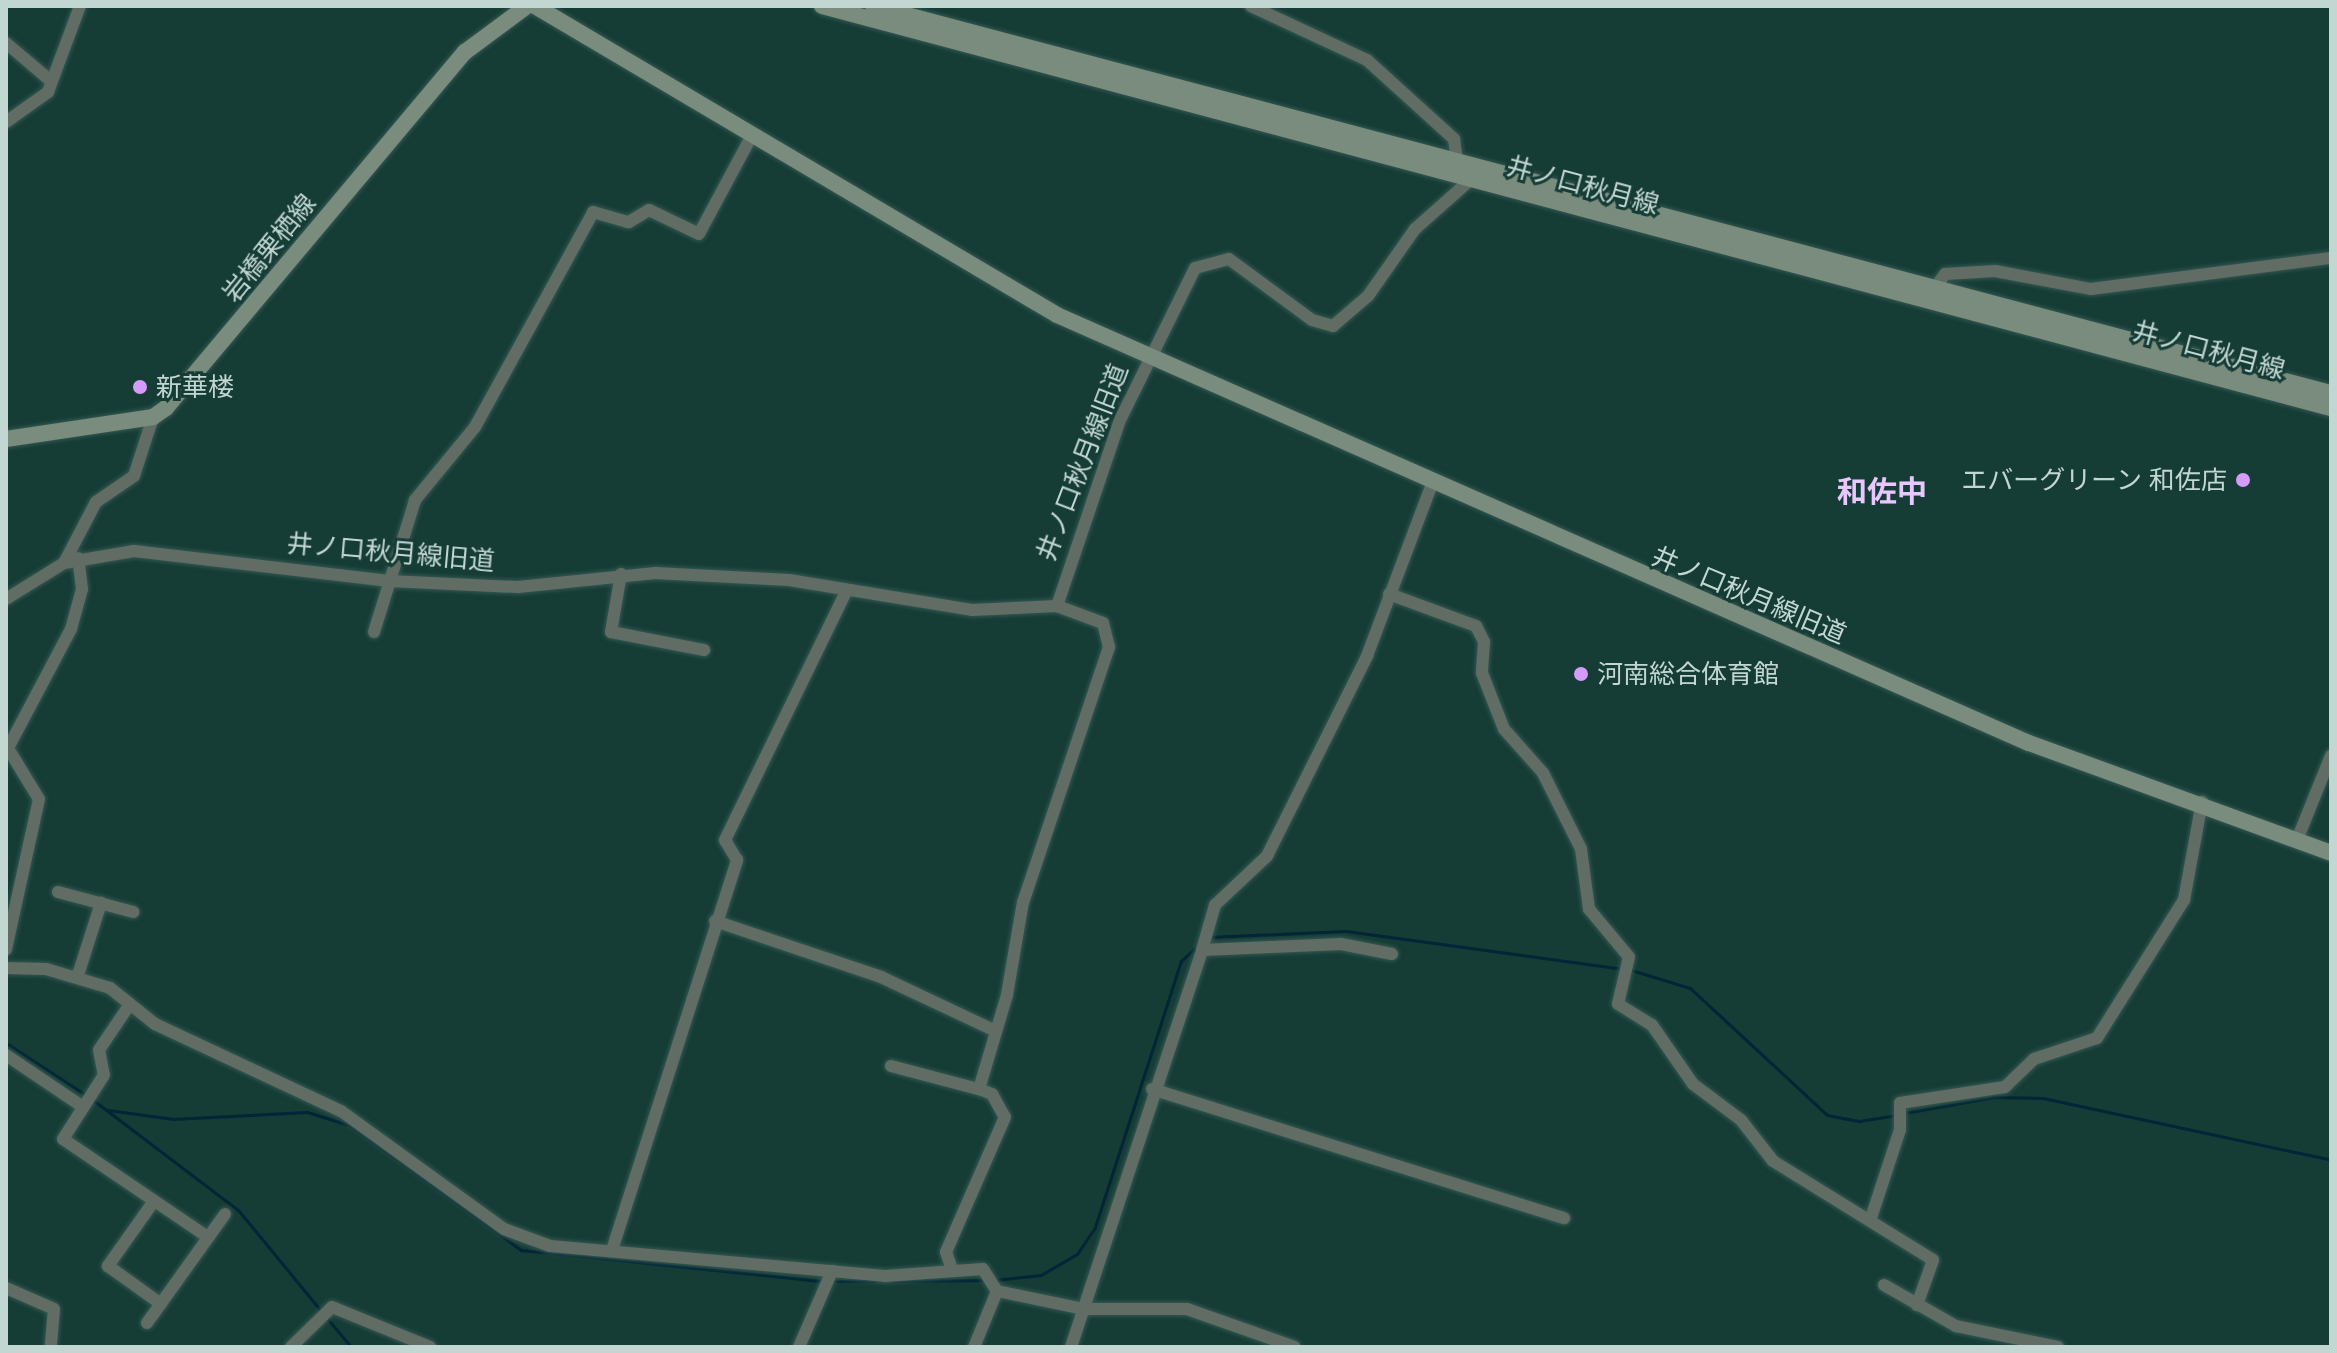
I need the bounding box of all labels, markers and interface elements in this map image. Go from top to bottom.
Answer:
street label: 井ノ口秋月線 [1504,150,1662,220]
street label: 岩橋栗栖線 [216,188,322,308]
street label: 井ノ口秋月線 [2130,315,2288,385]
street label: 井ノ口秋月線旧道 [1030,359,1134,565]
place label: 新華楼 [156,371,234,403]
marker: 新華楼 [131,378,149,396]
place label: エバーグリーン 和佐店 [1960,464,2227,496]
marker: エバーグリーン 和佐店 [2234,471,2252,489]
district label: 和佐中 [1837,473,1927,509]
street label: 井ノ口秋月線旧道 [286,527,496,577]
street label: 井ノ口秋月線旧道 [1647,540,1851,650]
place label: 河南総合体育館 [1597,658,1779,690]
marker: 河南総合体育館 [1572,665,1590,683]

